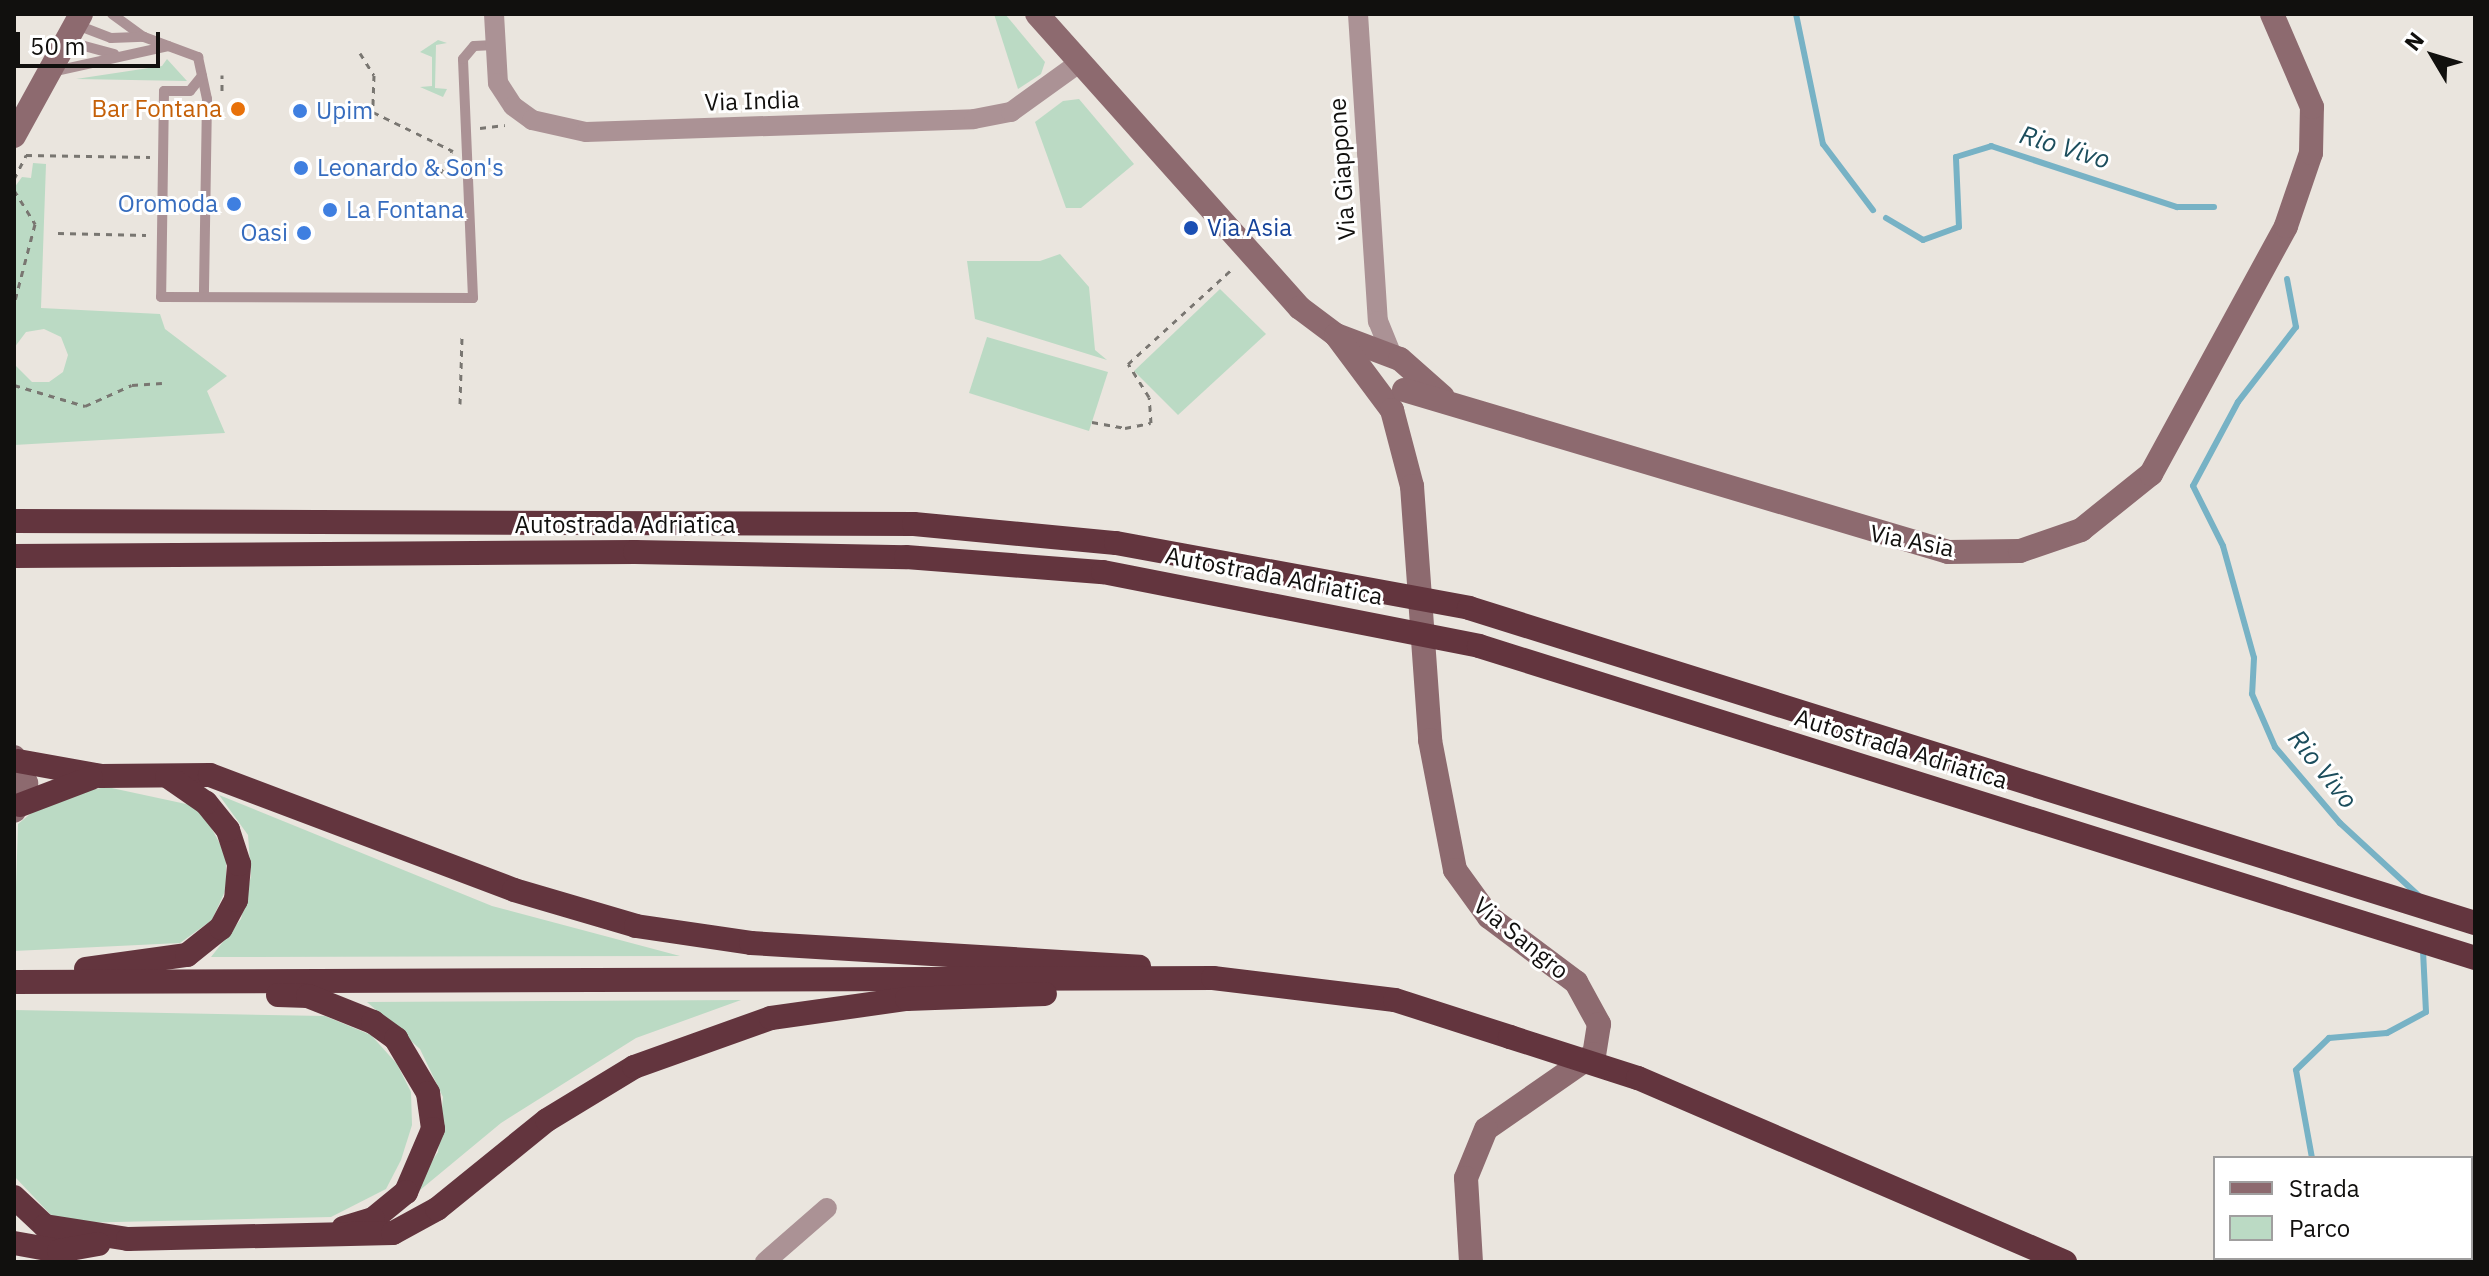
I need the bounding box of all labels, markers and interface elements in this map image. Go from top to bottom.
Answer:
scale bar [20,16,164,66]
north arrow [2393,16,2473,96]
text: N [2397,26,2430,56]
text: 50 m [30,30,85,62]
street label: Via India [704,85,800,117]
place label: Bar Fontana [91,95,222,123]
place label: Upim [316,97,373,125]
street label: Via Giappone [1323,97,1361,241]
marker: Bar Fontana [229,100,247,118]
marker: Upim [291,102,309,120]
water label: Rio Vivo [2016,119,2114,175]
place label: Leonardo & Son's [317,154,504,182]
marker: Leonardo & Son's [292,159,310,177]
place label: Oromoda [118,190,218,218]
marker: Oromoda [225,195,243,213]
place label: La Fontana [346,196,464,224]
marker: La Fontana [321,201,339,219]
place label: Via Asia [1207,214,1292,242]
place label: Oasi [241,219,288,247]
marker: Via Asia [1182,219,1200,237]
marker: Oasi [295,224,313,242]
street label: Autostrada Adriatica [515,511,735,539]
street label: Via Asia [1868,519,1956,563]
street label: Autostrada Adriatica [1163,541,1385,611]
street label: Autostrada Adriatica [1791,703,2011,795]
water label: Rio Vivo [2282,723,2364,815]
street label: Via Sangro [1468,891,1574,985]
legend [2213,1156,2473,1260]
text: Strada [2289,1172,2360,1204]
text: Parco [2289,1212,2350,1244]

